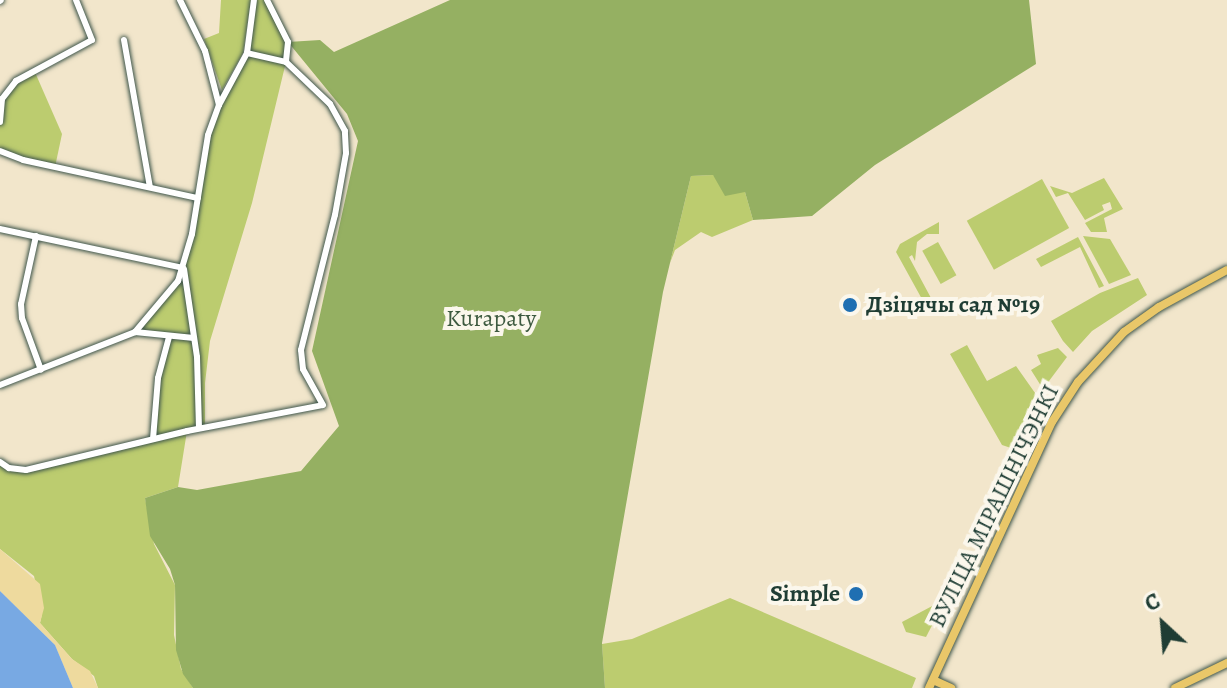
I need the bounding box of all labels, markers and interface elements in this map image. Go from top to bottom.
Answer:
place label: Дзіцячы сад №19 [866,291,1040,319]
marker: Дзіцячы сад №19 [841,296,859,314]
park label: Kurapaty [446,305,536,333]
street label: ВУЛІЦА МІРАШНІЧЭНКІ [923,380,1065,632]
place label: Simple [770,580,840,608]
north arrow [1123,584,1203,664]
marker: Simple [847,585,865,603]
text: С [1140,586,1165,619]

